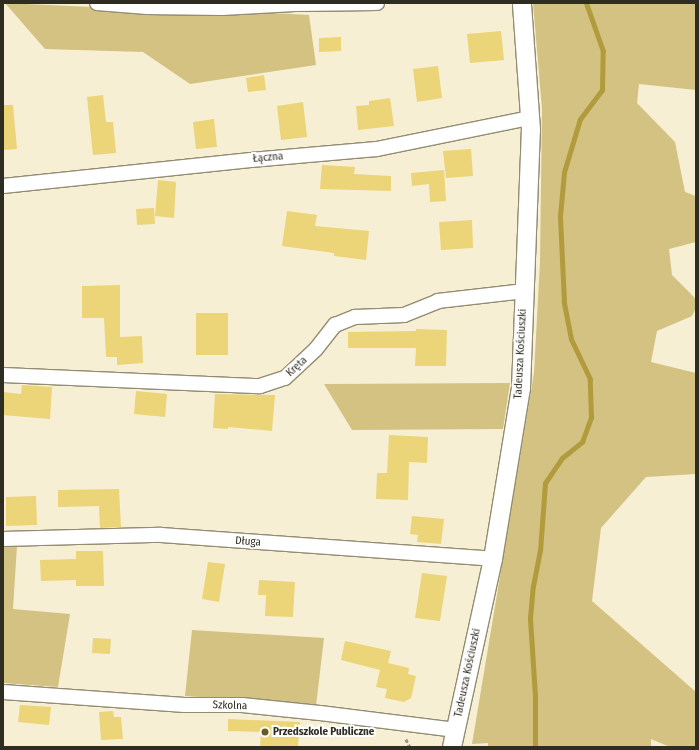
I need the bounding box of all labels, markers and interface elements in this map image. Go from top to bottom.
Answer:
street label: Łączna [252,150,284,166]
street label: Tadeusza Kościuszki [512,309,530,399]
street label: Kręta [284,354,310,380]
street label: Długa [235,535,261,549]
street label: Tadeusza Kościuszki [452,628,484,718]
street label: Szkolna [212,699,248,713]
place label: Przedszkole Publiczne [273,725,374,739]
marker: Przedszkole Publiczne [260,727,270,737]

